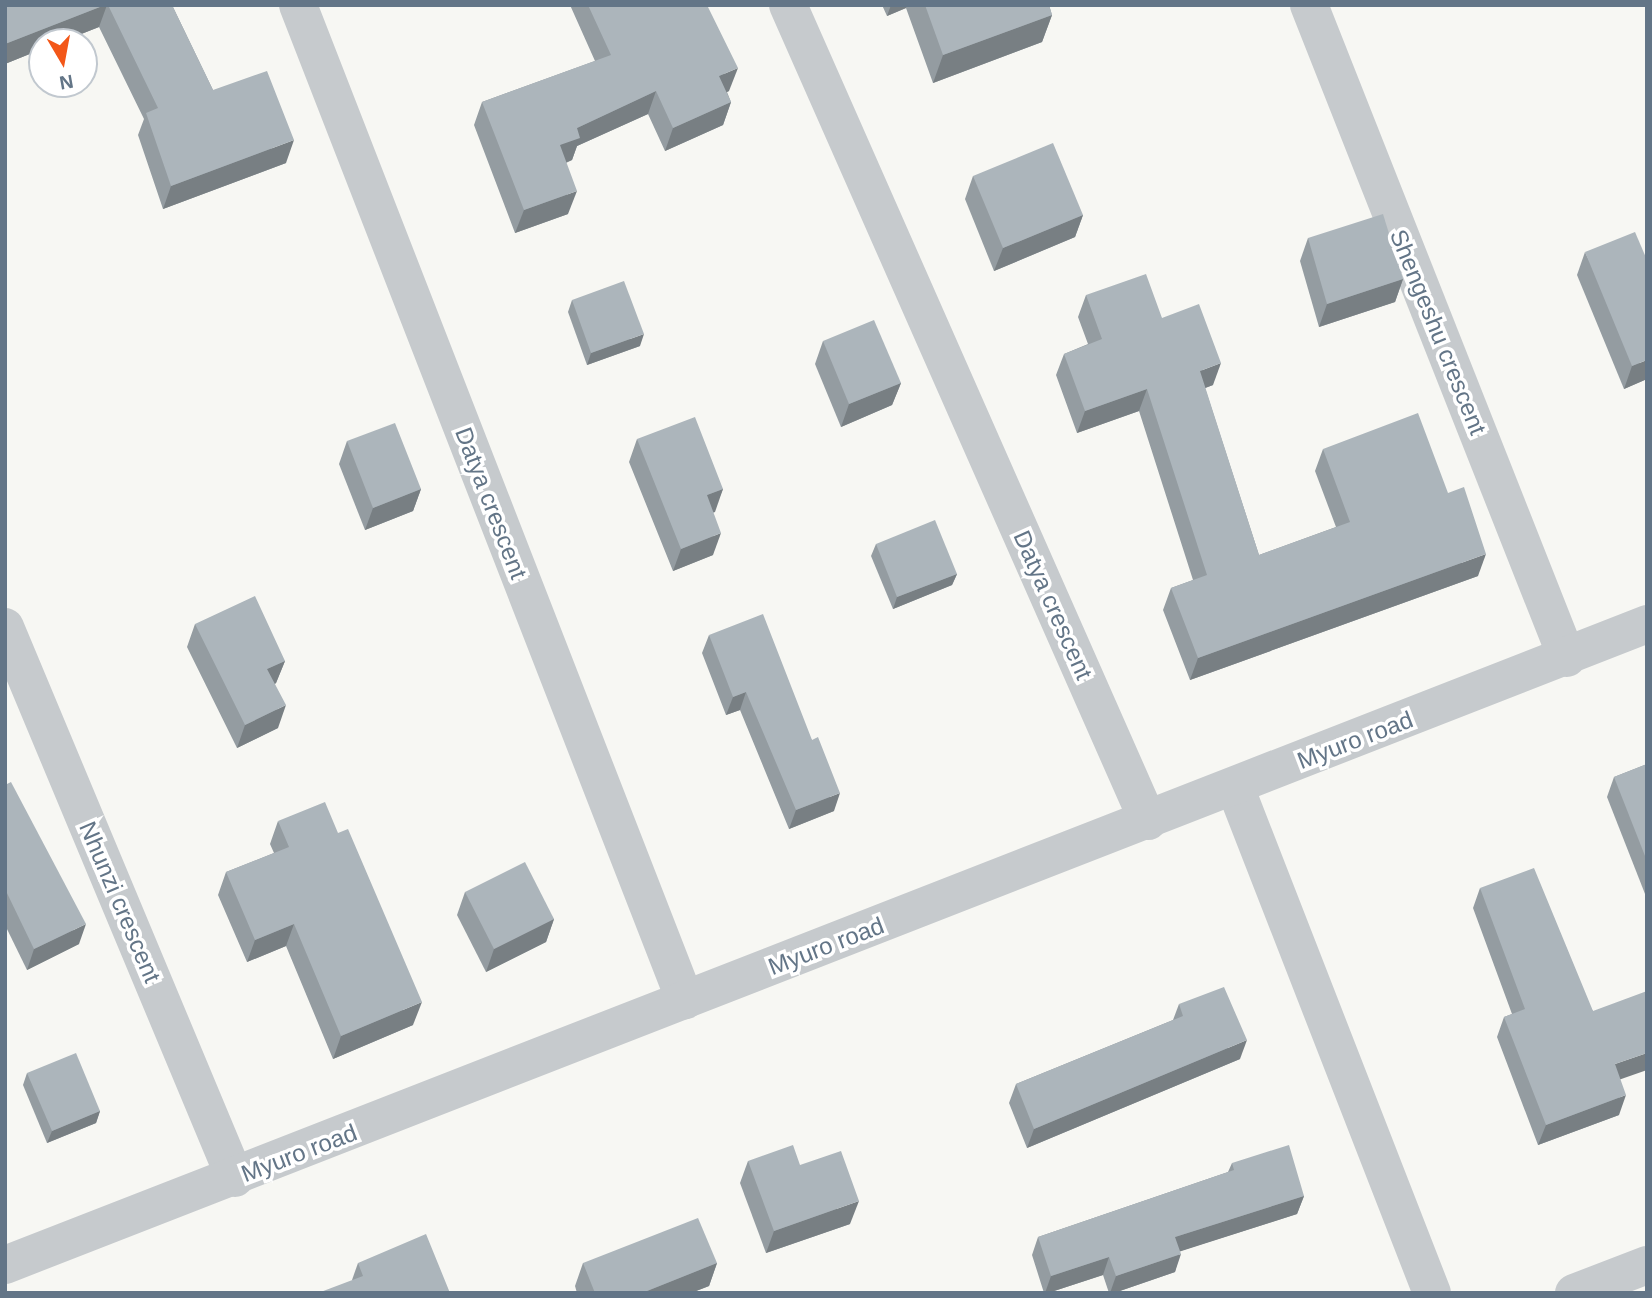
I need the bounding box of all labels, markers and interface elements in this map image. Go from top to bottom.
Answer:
north arrow [28,28,98,98]
text: N [58,71,75,94]
street label: Shengeshu crescent [1384,225,1492,439]
street label: Datya crescent [449,423,533,583]
street label: Datya crescent [1007,526,1099,684]
street label: Myuro road [1293,705,1417,775]
street label: Nhunzi crescent [73,817,167,987]
street label: Myuro road [764,911,888,981]
street label: Myuro road [237,1118,361,1188]

